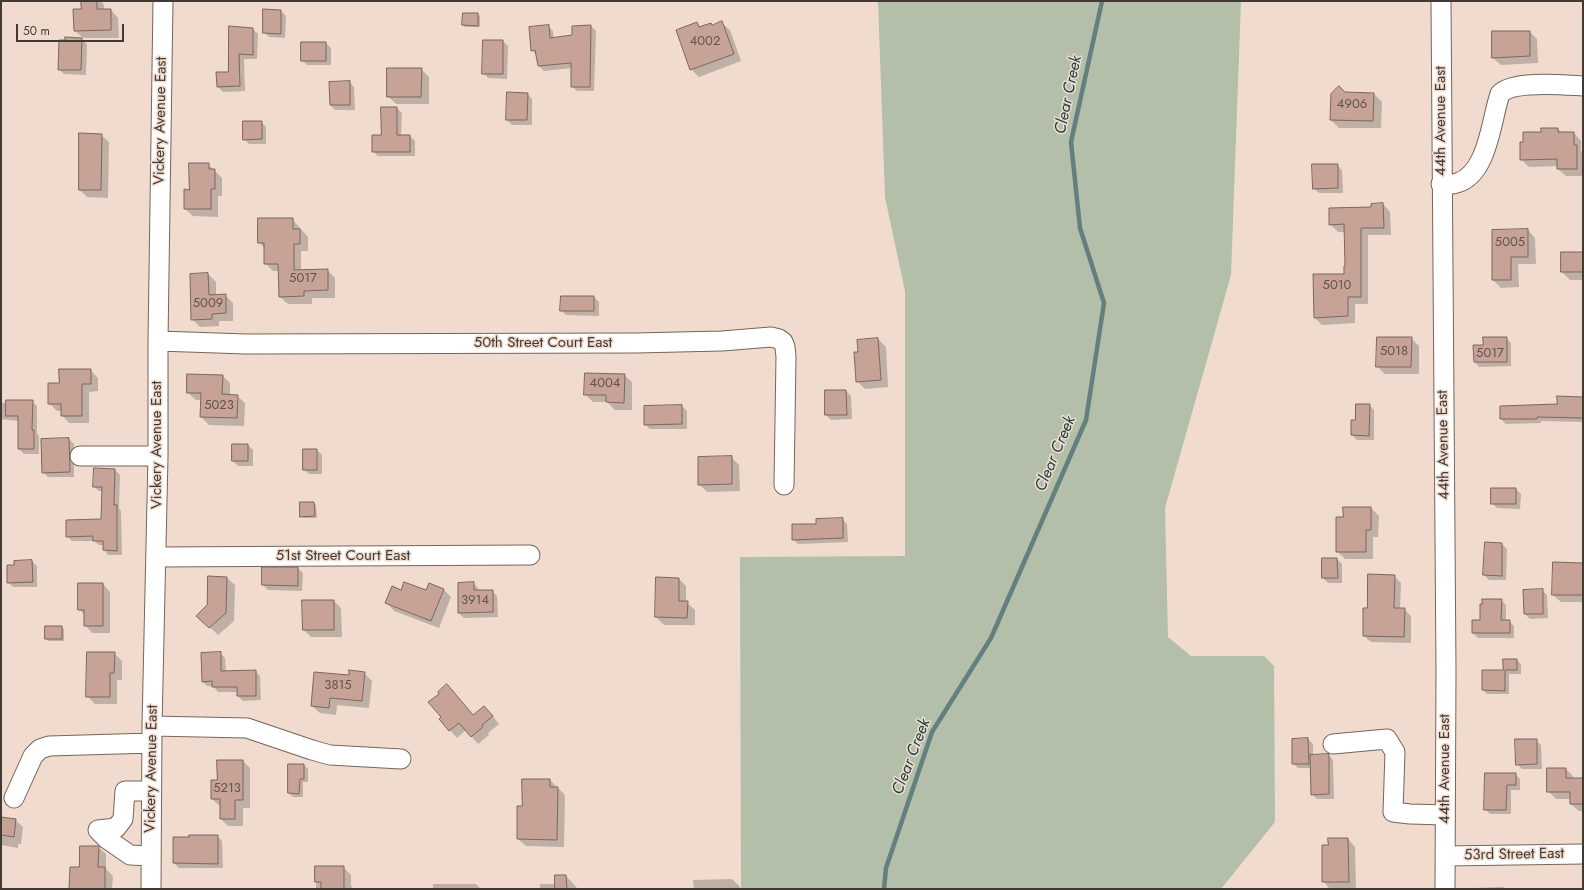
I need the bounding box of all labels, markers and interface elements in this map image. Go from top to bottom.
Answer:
scale bar [18,16,126,42]
text: 50 m [23,22,50,40]
house number: 4002 [690,34,720,50]
water label: Clear Creek [1051,54,1087,136]
street label: Vickery Avenue East [151,57,171,185]
street label: 44th Avenue East [1432,66,1450,176]
house number: 4906 [1337,97,1367,113]
house number: 5005 [1495,235,1525,251]
house number: 5017 [289,271,317,287]
house number: 5010 [1323,278,1351,294]
house number: 5009 [193,296,223,312]
street label: 50th Street Court East [474,334,612,352]
house number: 5018 [1380,344,1408,360]
house number: 5017 [1476,346,1504,362]
house number: 4004 [590,376,620,392]
street label: Vickery Avenue East [148,381,166,509]
street label: 44th Avenue East [1434,390,1454,500]
house number: 5023 [204,398,234,414]
water label: Clear Creek [1032,414,1080,494]
street label: 51st Street Court East [276,547,410,565]
house number: 3914 [461,593,489,609]
house number: 3815 [324,678,352,694]
street label: Vickery Avenue East [142,705,162,833]
street label: 44th Avenue East [1436,714,1454,824]
water label: Clear Creek [889,716,935,798]
house number: 5213 [213,781,241,797]
street label: 53rd Street East [1464,845,1564,865]

